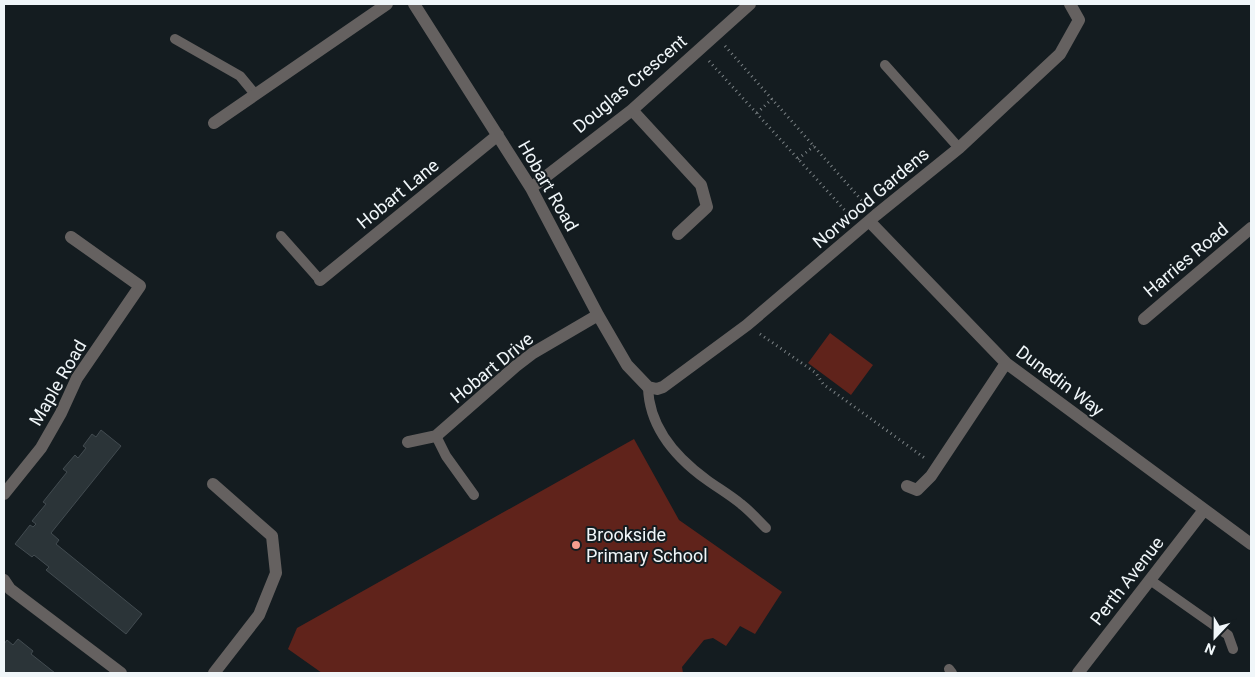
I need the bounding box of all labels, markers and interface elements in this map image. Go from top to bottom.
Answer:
street label: Douglas Crescent [569,30,691,137]
street label: Hobart Road [514,137,583,235]
street label: Norwood Gardens [808,143,933,252]
street label: Hobart Lane [353,154,443,233]
street label: Harries Road [1139,218,1232,301]
street label: Hobart Drive [446,328,537,407]
street label: Maple Road [25,336,90,429]
street label: Dunedin Way [1012,341,1109,421]
place label: Brookside Primary School [586,524,708,566]
street label: Perth Avenue [1086,532,1168,629]
marker: Brookside Primary School [570,539,582,551]
north arrow [1190,612,1240,662]
text: N [1203,640,1218,658]

